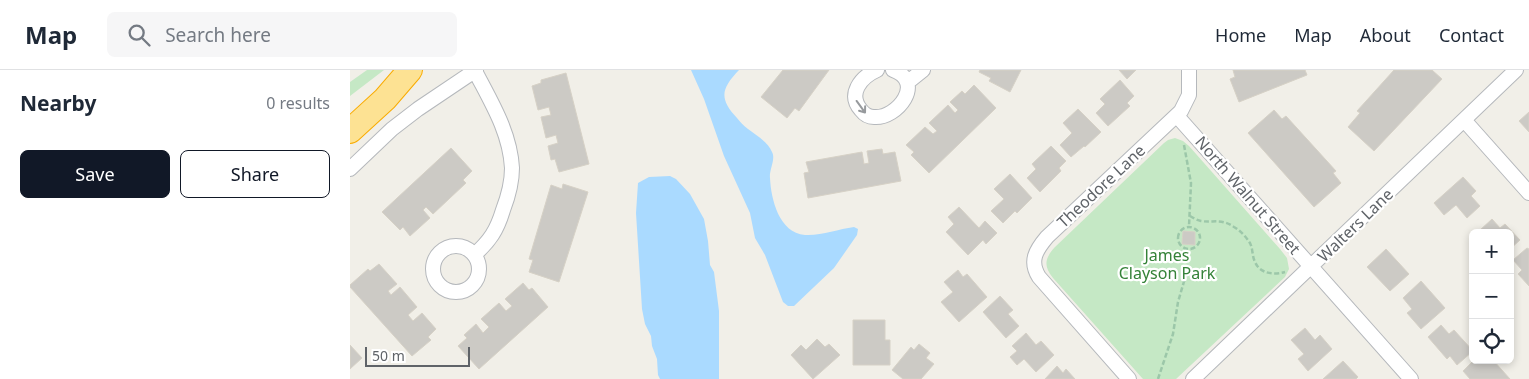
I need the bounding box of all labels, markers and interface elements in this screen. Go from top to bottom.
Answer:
search box [107,12,457,57]
text: Map [25,18,77,51]
icon: search [125,21,153,49]
text: Search here [165,22,271,48]
text: Home [1215,23,1266,47]
text: Map [1294,23,1332,47]
text: About [1360,23,1411,47]
text: Contact [1439,23,1504,47]
text: Nearby [20,89,96,117]
text: 0 results [266,92,330,114]
one-way arrow [856,100,866,114]
street label: North Walnut Street [1190,131,1306,259]
street label: Theodore Lane [1052,140,1150,232]
button: Save [20,150,170,198]
button: Share [180,150,330,198]
street label: Walters Lane [1312,183,1398,267]
map controls [1469,229,1514,364]
button: + [1469,229,1514,274]
park label: James Clayson Park [1119,244,1216,284]
button: − [1469,274,1514,319]
button: locate [1469,319,1514,364]
scale bar [365,344,470,367]
text: 50 m [372,346,405,365]

